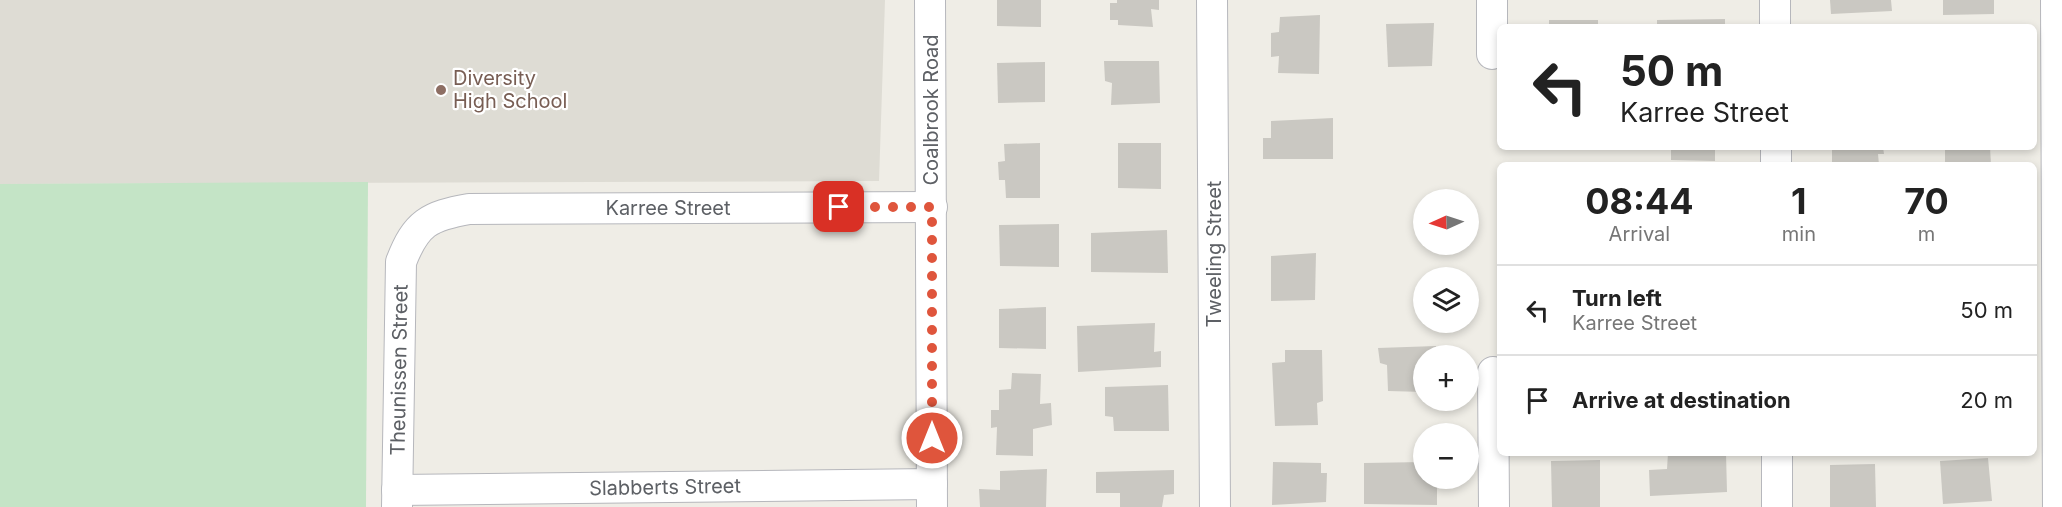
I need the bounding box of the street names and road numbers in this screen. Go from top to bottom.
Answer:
street label: Coalbrook Road [919,34,943,186]
street label: Tweeling Street [1202,180,1226,327]
street label: Karree Street [605,196,731,220]
street label: Theunissen Street [386,284,413,456]
street label: Slabberts Street [589,474,742,500]

